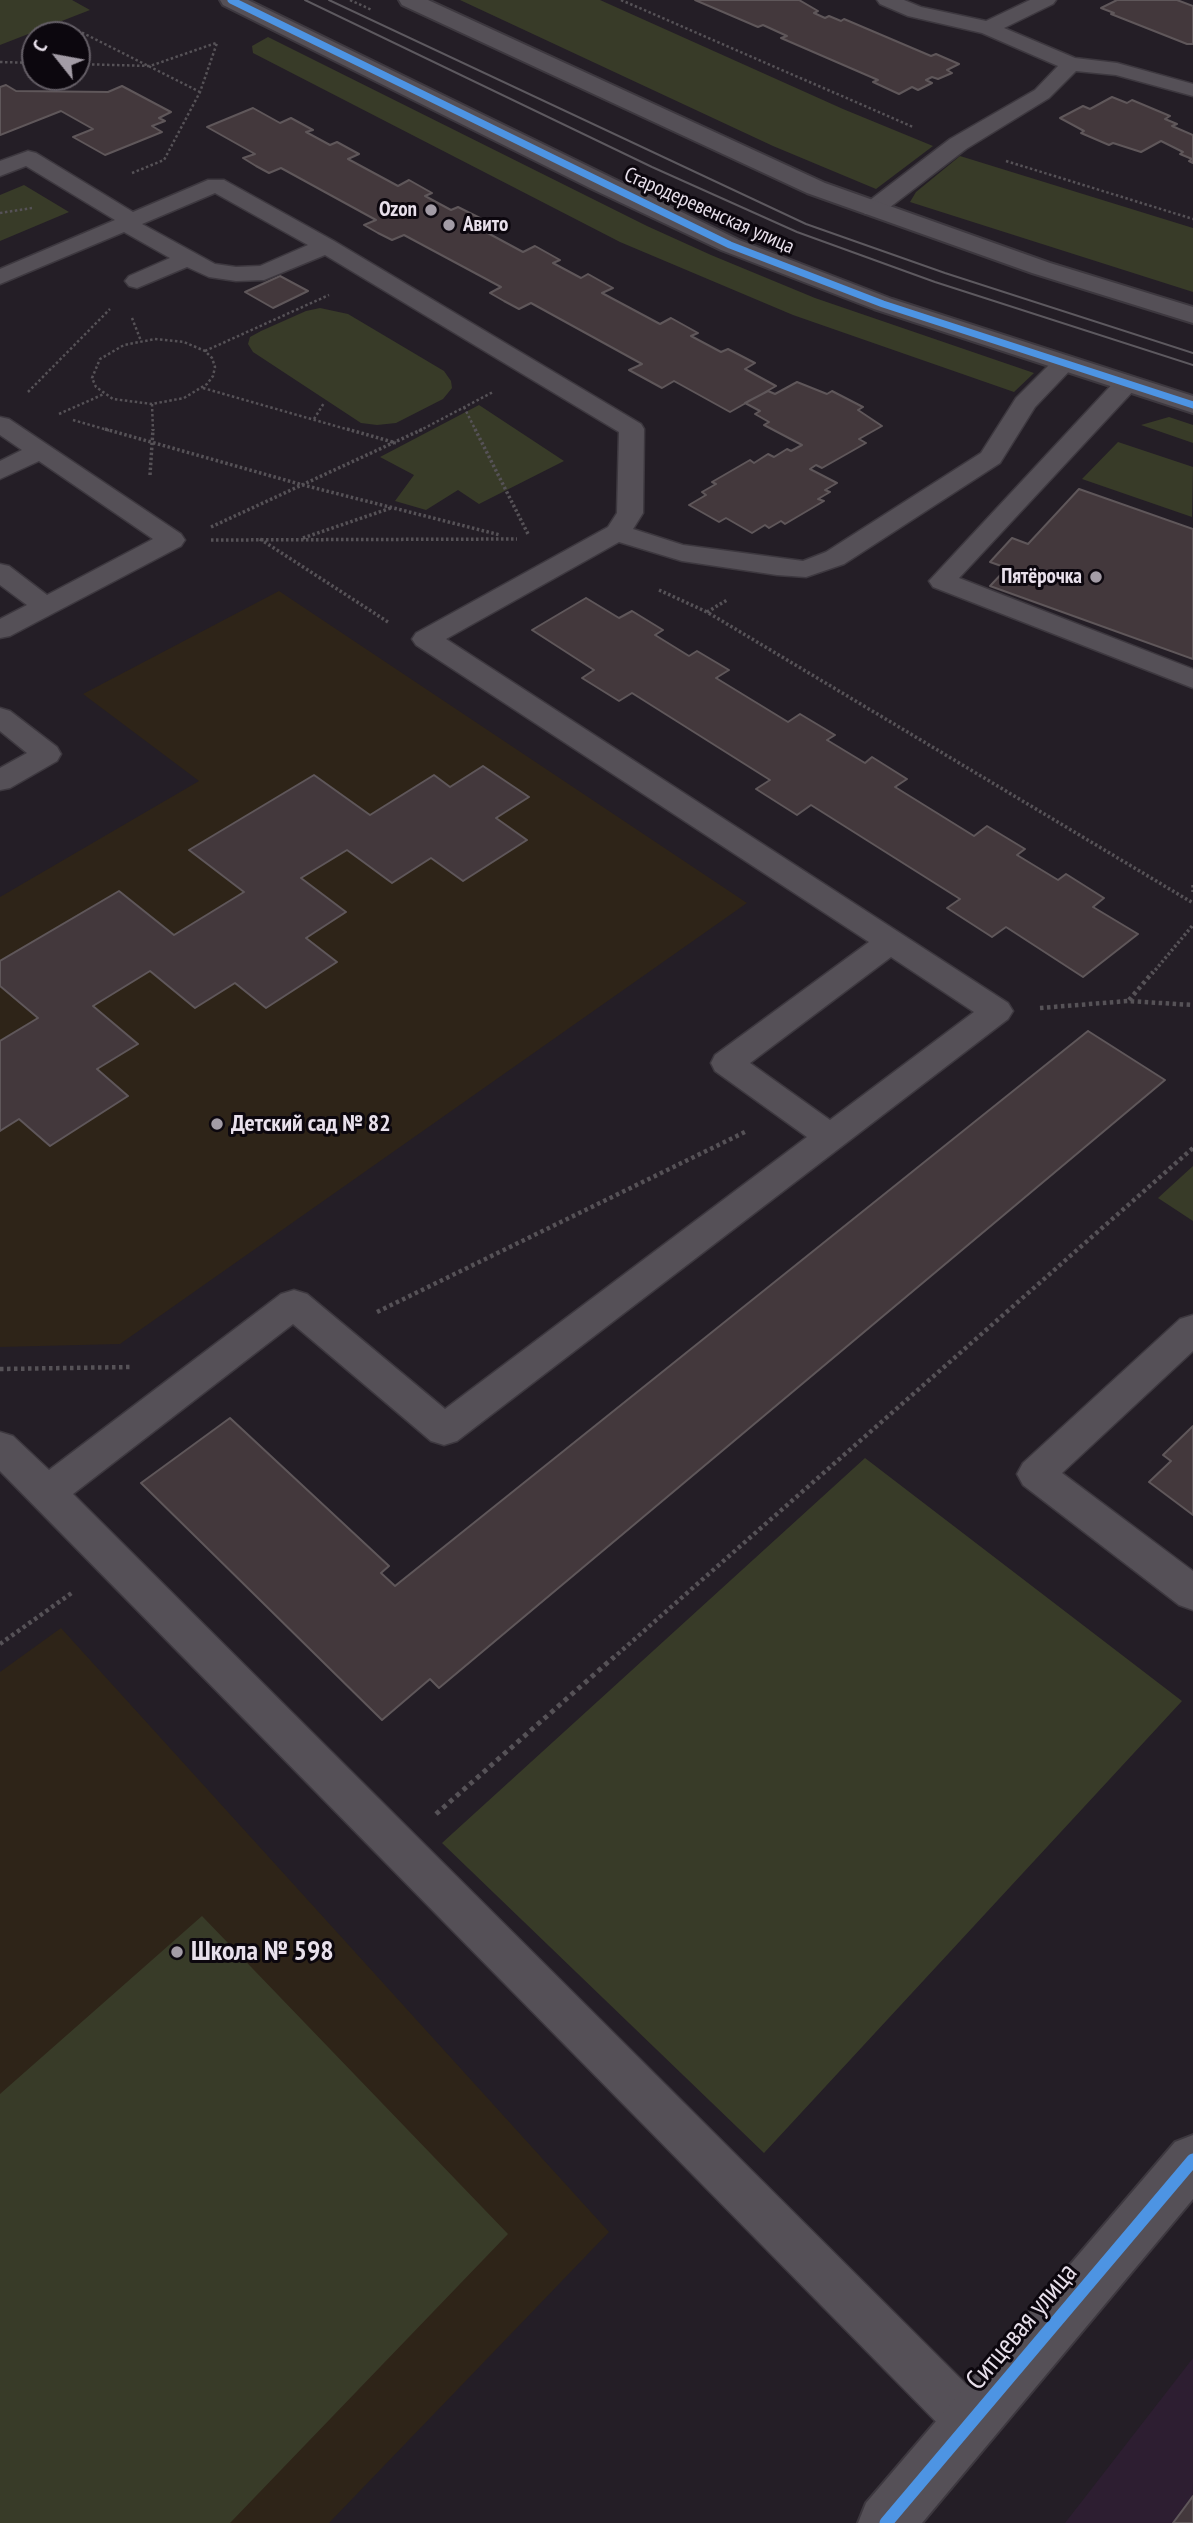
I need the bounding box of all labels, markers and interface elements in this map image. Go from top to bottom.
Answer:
north arrow [21,21,91,91]
text: С [27,36,52,56]
street label: Стародеревенская улица [620,162,798,260]
place label: Ozon [379,197,417,223]
marker: Ozon [423,202,439,218]
place label: Авито [463,212,508,238]
marker: Авито [441,217,457,233]
place label: Пятёрочка [1001,564,1082,590]
marker: Пятёрочка [1088,569,1104,585]
place label: Детский сад № 82 [231,1110,391,1138]
marker: Детский сад № 82 [209,1116,225,1132]
place label: Школа № 598 [191,1935,334,1969]
marker: Школа № 598 [169,1944,185,1960]
street label: Ситцевая улица [959,2257,1085,2397]

